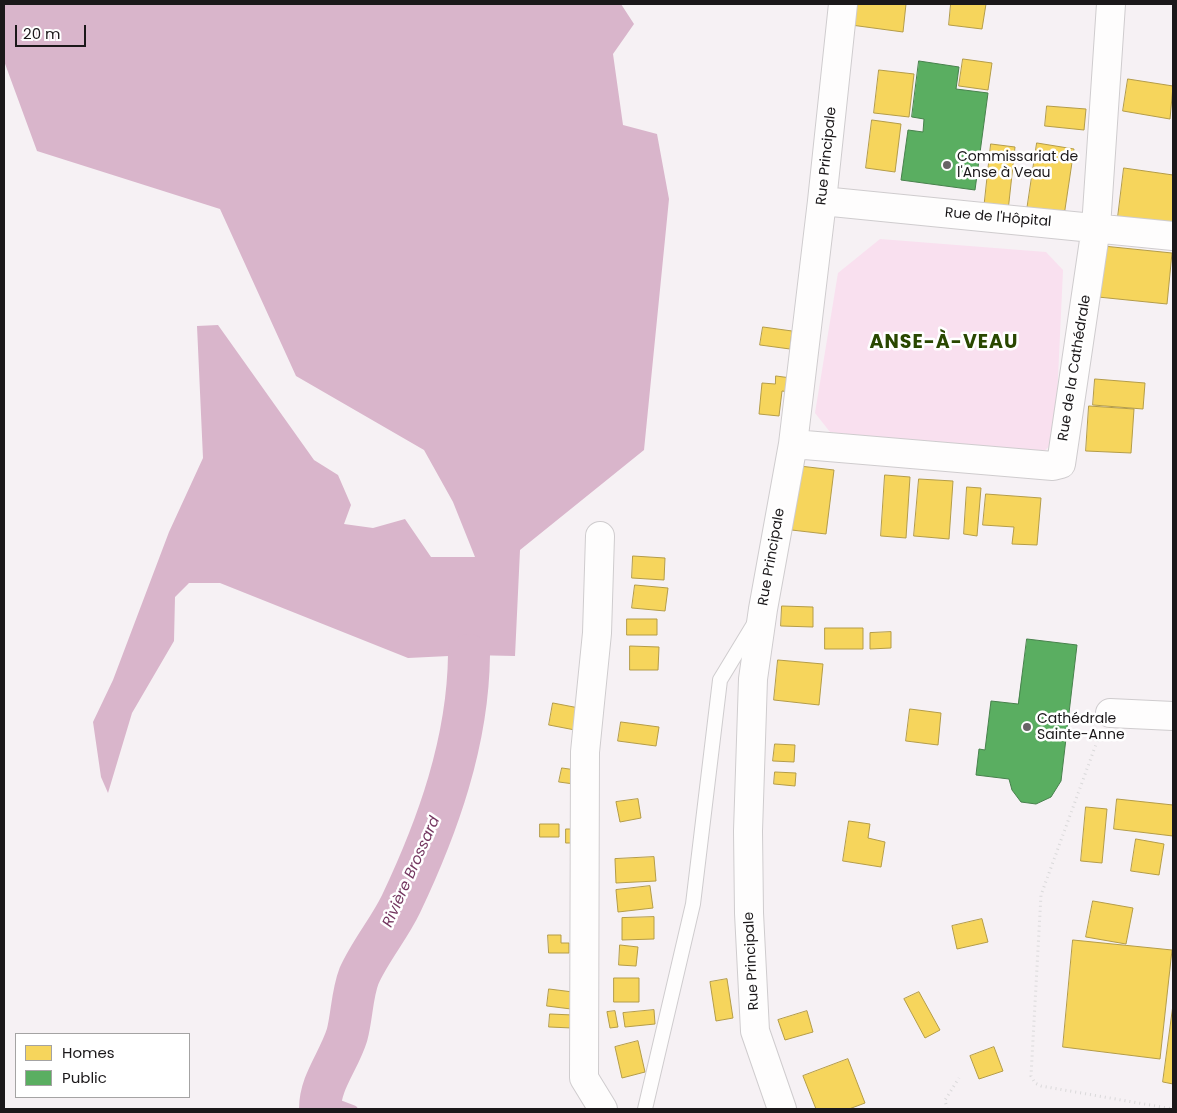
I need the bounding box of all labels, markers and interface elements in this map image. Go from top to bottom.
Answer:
scale bar [18,15,89,47]
text: 20 m [23,23,61,44]
street label: Rue Principale [813,106,841,206]
place label: Commissariat de l'Anse à Veau [957,149,1078,182]
marker: Commissariat de l'Anse à Veau [941,159,953,171]
street label: Rue de l'Hôpital [944,205,1052,231]
street label: Rue de la Cathédrale [1055,294,1095,442]
district label: ANSE-À-VEAU [868,332,1020,354]
street label: Rue Principale [755,507,789,607]
place label: Cathédrale Sainte-Anne [1037,711,1125,744]
marker: Cathédrale Sainte-Anne [1021,721,1033,733]
water label: Rivière Brossard [379,814,445,930]
street label: Rue Principale [741,911,763,1011]
legend [15,1033,190,1098]
text: Homes [62,1042,115,1063]
text: Public [62,1067,107,1088]

